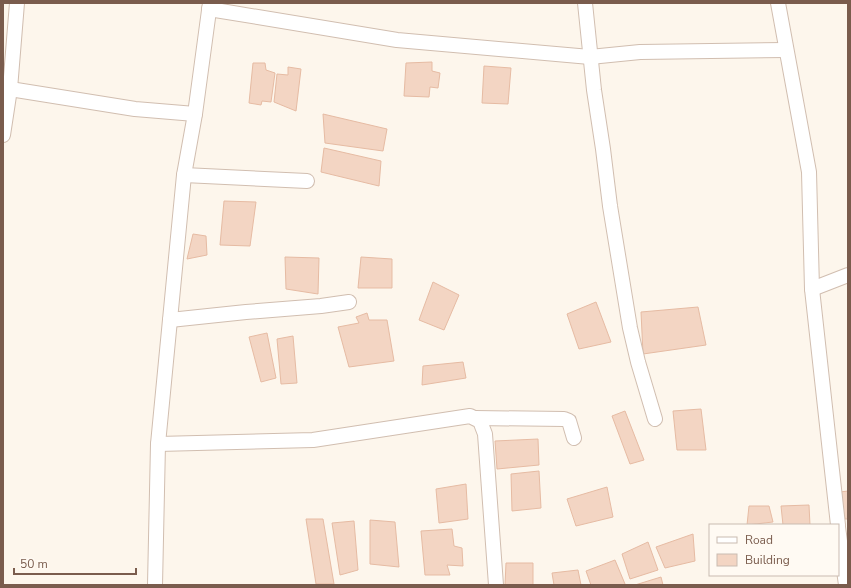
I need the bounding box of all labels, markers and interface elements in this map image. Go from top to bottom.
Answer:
legend [709,524,839,576]
text: Road [745,532,773,548]
scale bar [14,550,136,576]
text: Building [745,552,790,568]
text: 50 m [20,556,48,572]

